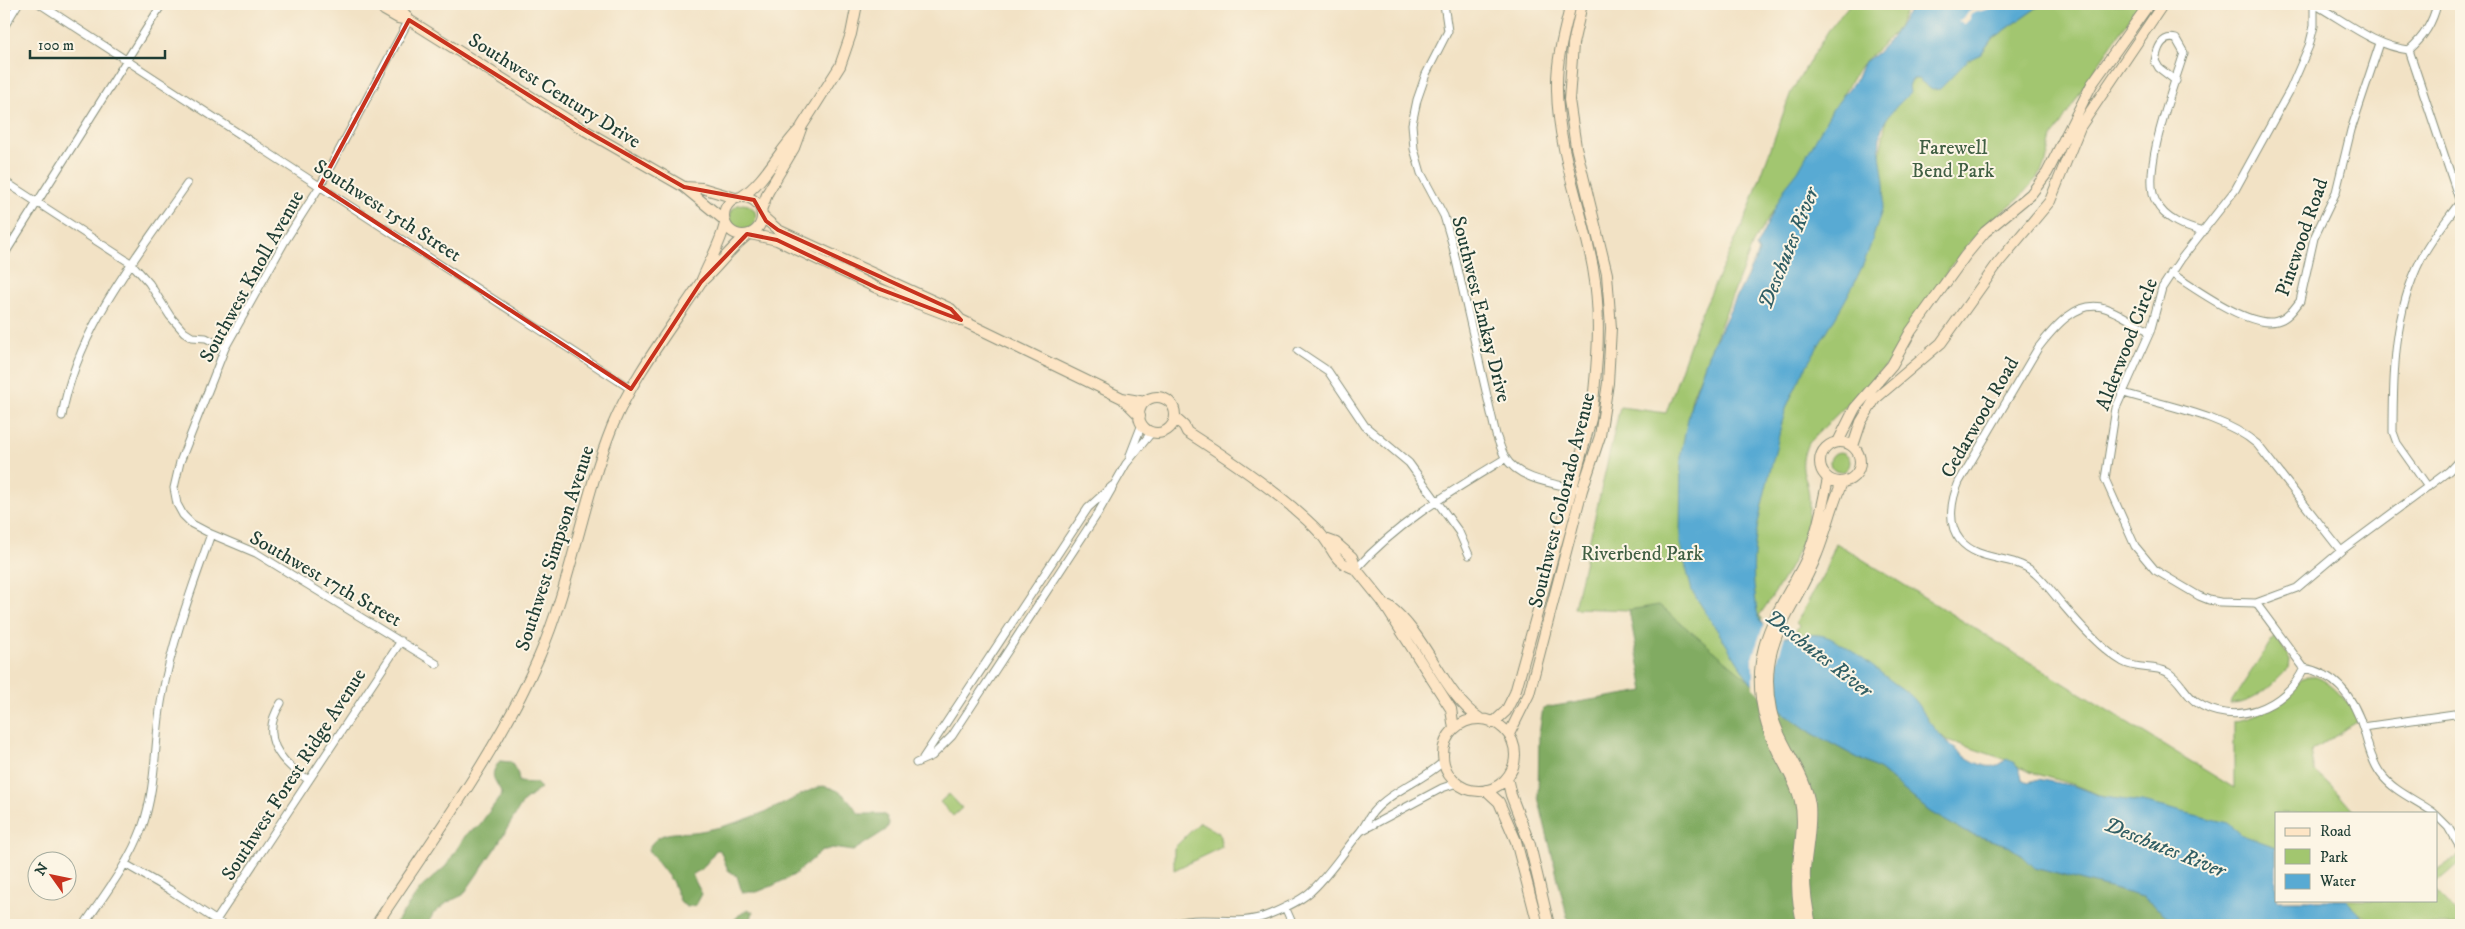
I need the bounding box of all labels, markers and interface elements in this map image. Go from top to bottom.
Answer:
scale bar [30,28,165,60]
street label: Southwest Century Drive [463,28,645,155]
text: 100 m [38,36,74,55]
park label: Farewell Bend Park [1912,136,1995,184]
street label: Southwest 15th Street [309,154,466,268]
street label: Pinewood Road [2271,175,2334,300]
water label: Deschutes River [1753,182,1826,313]
street label: Southwest Knoll Avenue [195,186,310,367]
street label: Southwest Emkay Drive [1445,214,1516,405]
street label: Alderwood Circle [2091,275,2164,414]
street label: Cedarwood Road [1936,353,2025,483]
street label: Southwest Colorado Avenue [1524,390,1601,611]
street label: Southwest Simpson Avenue [510,443,600,654]
street label: Southwest 17th Street [245,526,406,633]
park label: Riverbend Park [1581,542,1703,567]
water label: Deschutes River [1760,604,1878,705]
street label: Southwest Forest Ridge Avenue [216,664,372,886]
water label: Deschutes River [2100,812,2231,885]
legend [2275,812,2438,902]
text: Road [2320,822,2352,841]
text: Park [2320,848,2349,867]
north arrow [28,852,78,902]
text: N [31,859,53,879]
text: Water [2319,872,2356,891]

